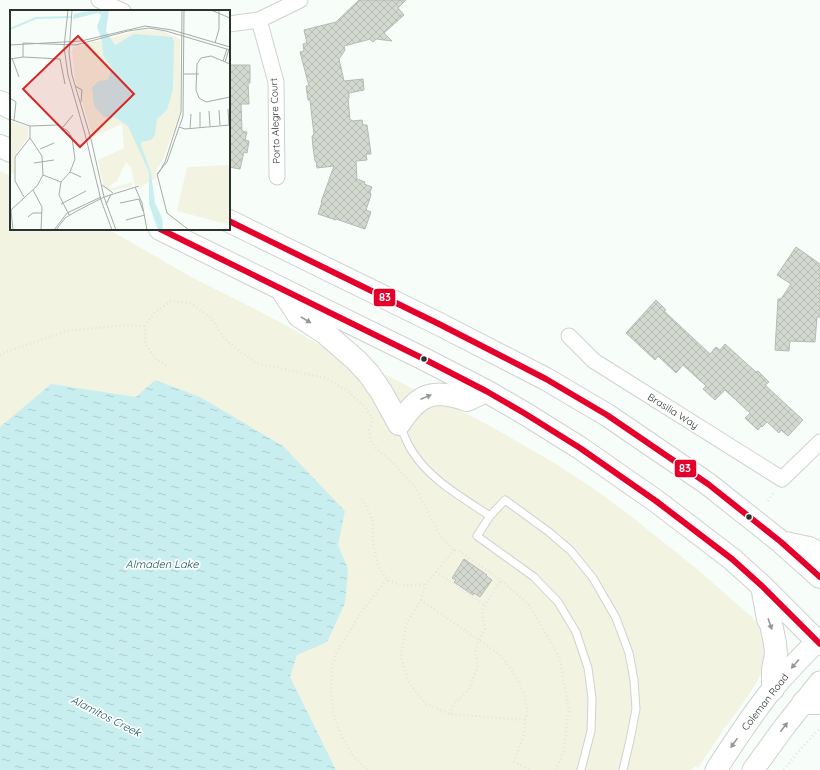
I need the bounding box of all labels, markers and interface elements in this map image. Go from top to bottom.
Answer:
inset map [10,10,230,230]
street label: Porto Alegre Court [267,77,283,164]
line badge: 83 [373,288,396,307]
text: 83 [379,290,391,304]
one-way arrow [300,316,312,323]
unlabelled marker [419,354,429,364]
street label: Brasilia Way [645,390,701,432]
one-way arrow [421,394,432,400]
line badge: 83 [674,459,697,478]
text: 83 [679,461,691,475]
unlabelled marker [744,512,754,522]
water label: Almaden Lake [126,557,199,571]
one-way arrow [767,619,773,631]
one-way arrow [790,659,799,669]
street label: Coleman Road [739,671,791,733]
water label: Alamitos Creek [69,692,144,740]
one-way arrow [780,722,788,733]
one-way arrow [730,738,738,748]

